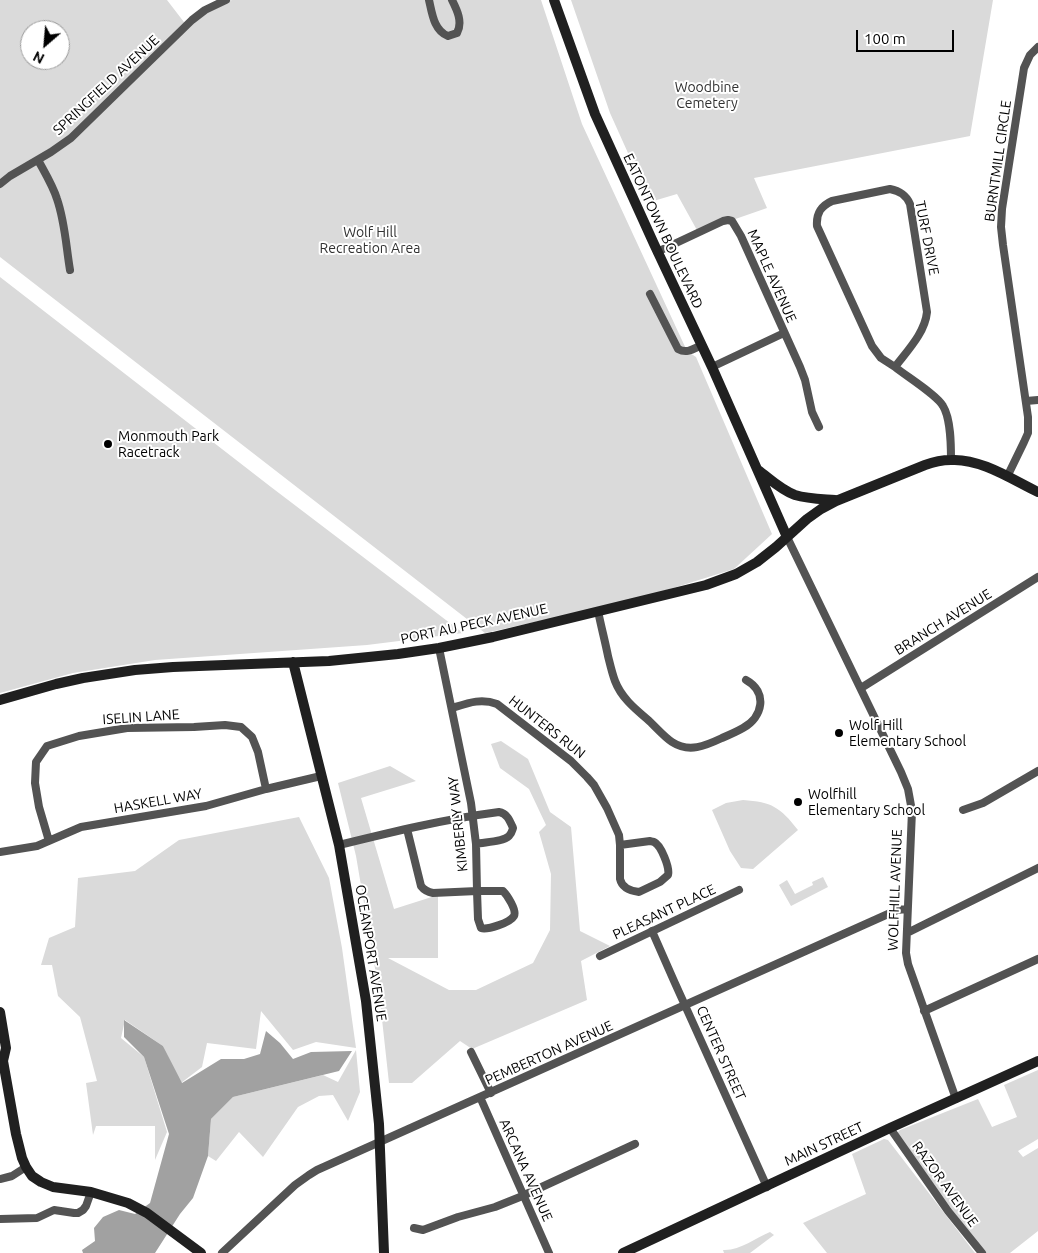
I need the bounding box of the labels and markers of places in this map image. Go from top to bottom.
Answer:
place label: Monmouth Park Racetrack [118,428,219,461]
marker: Monmouth Park Racetrack [102,438,114,450]
place label: Wolf Hill Elementary School [849,717,966,750]
marker: Wolf Hill Elementary School [833,727,845,739]
place label: Wolfhill Elementary School [808,786,925,819]
marker: Wolfhill Elementary School [792,796,804,808]

